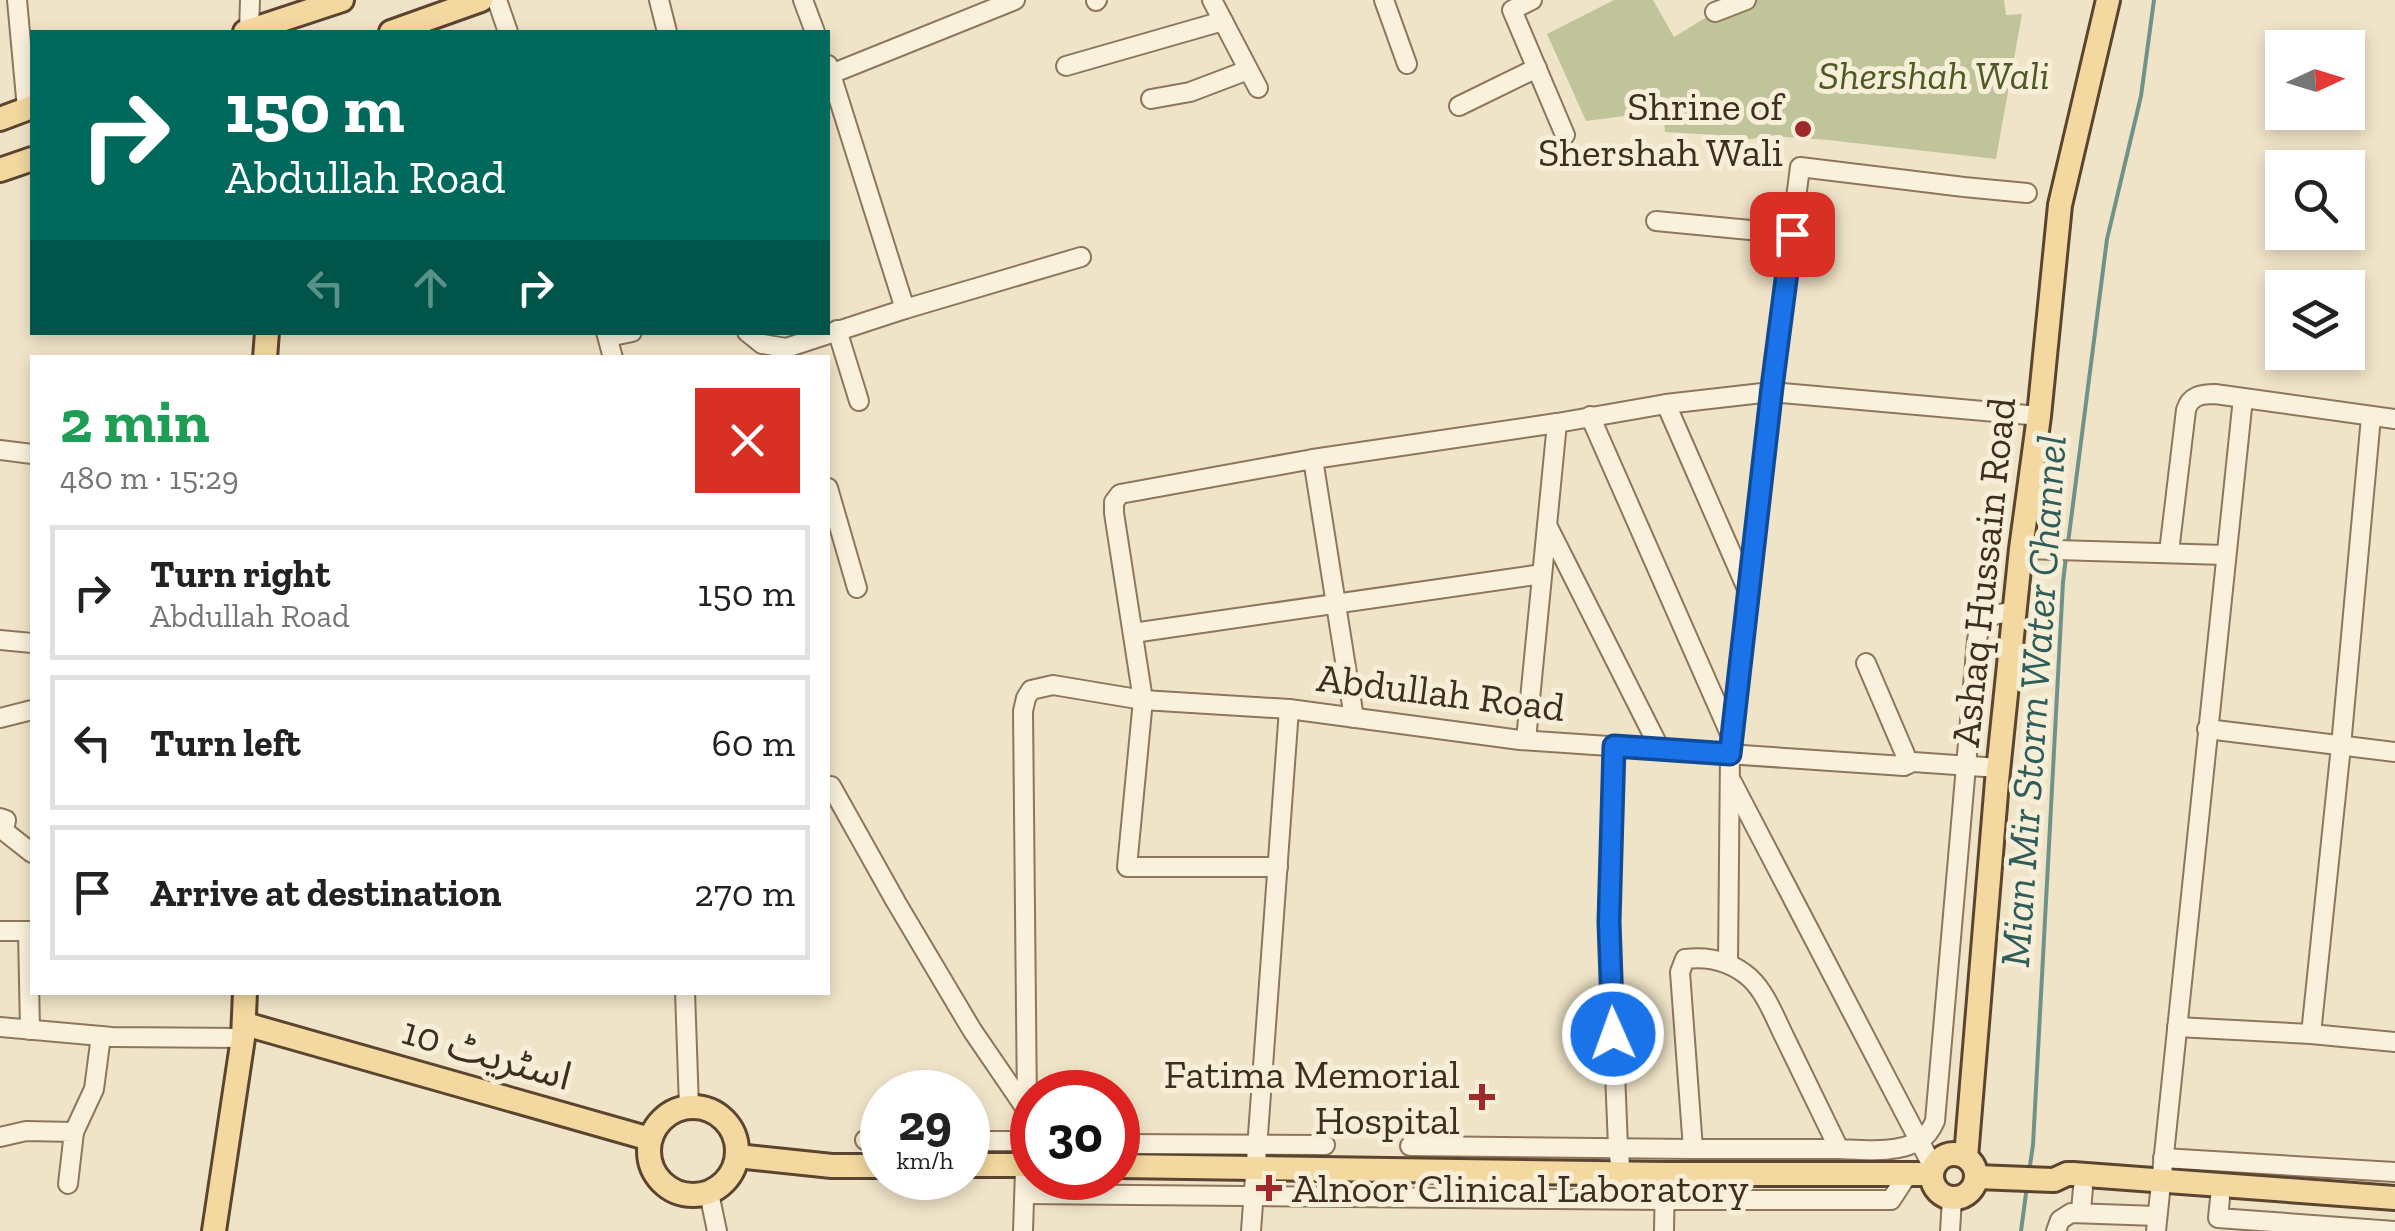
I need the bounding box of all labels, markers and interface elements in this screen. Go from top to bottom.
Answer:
north arrow [2265,30,2365,130]
map controls [2265,30,2365,370]
park label: Shershah Wali [1818,51,2050,99]
text: 150 m [225,66,405,150]
icon: right [60,70,190,200]
place label: Shrine of Shershah Wali [1538,82,1786,176]
marker: Shrine of Shershah Wali [1792,118,1814,140]
button: search [2265,150,2365,250]
text: Abdullah Road [225,151,506,205]
pin [1750,192,1835,277]
icon: arrive [1765,207,1820,262]
icon: left [298,260,353,315]
icon: ahead [403,260,458,315]
icon: right [508,260,563,315]
button: layers [2265,270,2365,370]
text: 2 min [60,385,210,457]
button: close [695,388,800,493]
street label: Ashaq Hussain Road [1941,395,2025,749]
water label: Mian Mir Storm Water Channel [1989,433,2077,969]
text: 480 m · 15:29 [60,459,239,497]
text: Turn right [150,551,330,597]
icon: right [65,565,120,620]
text: 150 m [698,570,795,616]
text: Abdullah Road [150,597,350,635]
street label: Abdullah Road [1314,653,1568,731]
icon: left [65,715,120,770]
text: Turn left [150,720,301,766]
text: 60 m [712,720,795,766]
icon: arrive [65,865,120,920]
text: Arrive at destination [150,870,501,916]
text: 270 m [694,870,795,916]
position arrow [1561,982,1665,1086]
street label: اسٹریٹ 10 [397,1006,577,1100]
place label: Fatima Memorial Hospital [1164,1050,1460,1144]
speed limit sign: 30 [1010,1070,1140,1200]
marker: Fatima Memorial Hospital [1469,1084,1495,1110]
text: 29 [898,1093,952,1153]
text: km/h [896,1145,954,1175]
place label: Alnoor Clinical Laboratory [1292,1164,1749,1212]
marker: Alnoor Clinical Laboratory [1256,1175,1282,1201]

